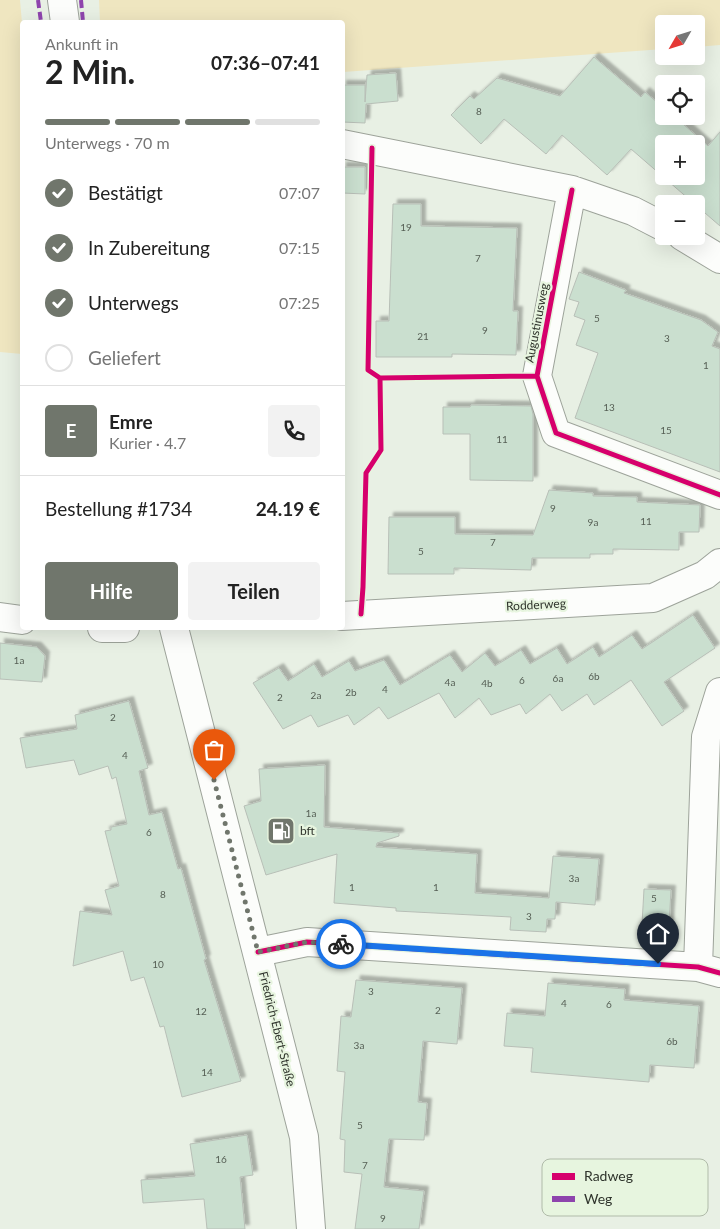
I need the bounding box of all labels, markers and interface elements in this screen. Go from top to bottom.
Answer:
north arrow [655,15,705,65]
map controls [655,15,705,245]
text: Ankunft in [45,34,118,53]
text: 07:36–07:41 [211,51,320,74]
text: 2 Min. [45,52,135,91]
button: locate [655,75,705,125]
house number: 8 [476,105,482,117]
text: Unterwegs · 70 m [45,133,170,152]
button: + [655,135,705,185]
icon: check [45,179,73,207]
text: Bestätigt [88,181,163,204]
text: 07:07 [279,183,320,202]
button: − [655,195,705,245]
house number: 19 [400,221,412,233]
icon: check [45,234,73,262]
text: In Zubereitung [88,236,210,259]
text: 07:15 [279,238,320,257]
house number: 7 [475,252,481,264]
street label: Augustinusweg [521,282,552,364]
icon: check [45,289,73,317]
text: Unterwegs [88,291,179,314]
text: 07:25 [279,293,320,312]
house number: 5 [594,312,600,324]
house number: 9 [482,324,488,336]
house number: 21 [417,330,429,342]
house number: 3 [664,332,670,344]
text: Geliefert [88,346,161,369]
house number: 1 [703,359,709,371]
house number: 13 [603,401,615,413]
button: phone [268,405,320,457]
text: Emre [109,410,153,433]
text: E [66,419,76,442]
house number: 15 [660,424,672,436]
text: Kurier · 4.7 [109,433,186,452]
house number: 11 [496,433,508,445]
text: Bestellung #1734 [45,497,192,520]
text: 24.19 € [256,497,320,520]
house number: 9 [550,502,556,514]
house number: 11 [640,515,652,527]
house number: 9a [588,516,598,528]
house number: 7 [490,536,496,548]
house number: 5 [418,545,424,557]
button: Hilfe [45,562,178,620]
button: Teilen [188,562,320,620]
street label: Rodderweg [506,595,566,614]
house number: 1a [14,654,24,666]
house number: 6b [588,670,600,682]
house number: 6a [553,672,563,684]
house number: 6 [519,674,525,686]
house number: 4a [445,676,455,688]
house number: 4b [481,677,493,689]
house number: 4 [382,683,388,695]
house number: 2b [345,686,357,698]
house number: 2a [311,689,321,701]
house number: 2 [277,691,283,703]
house number: 2 [110,711,116,723]
pin [193,729,235,780]
icon: bag [200,736,228,764]
house number: 4 [122,749,128,761]
house number: 1a [306,807,316,819]
fuel station icon: bft [266,816,296,846]
place label: bft [300,823,316,838]
house number: 6 [146,826,152,838]
house number: 3a [569,872,579,884]
house number: 1 [349,881,355,893]
house number: 1 [433,881,439,893]
house number: 8 [160,888,166,900]
house number: 5 [651,892,657,904]
house number: 3 [526,910,532,922]
pin [637,913,679,964]
courier [316,919,366,969]
icon: home [644,920,672,948]
icon: bike [327,930,355,958]
house number: 10 [152,958,164,970]
street label: Friedrich-Ebert-Straße [256,970,299,1088]
house number: 3 [368,985,374,997]
house number: 4 [561,997,567,1009]
house number: 6 [606,998,612,1010]
house number: 2 [435,1004,441,1016]
house number: 12 [195,1005,207,1017]
house number: 6b [666,1035,678,1047]
house number: 3a [354,1039,364,1051]
house number: 14 [201,1066,213,1078]
house number: 5 [357,1119,363,1131]
house number: 16 [215,1153,227,1165]
house number: 7 [362,1159,368,1171]
legend [542,1159,708,1216]
text: Radweg [584,1167,633,1184]
text: Weg [584,1190,612,1207]
house number: 9 [380,1212,386,1224]

